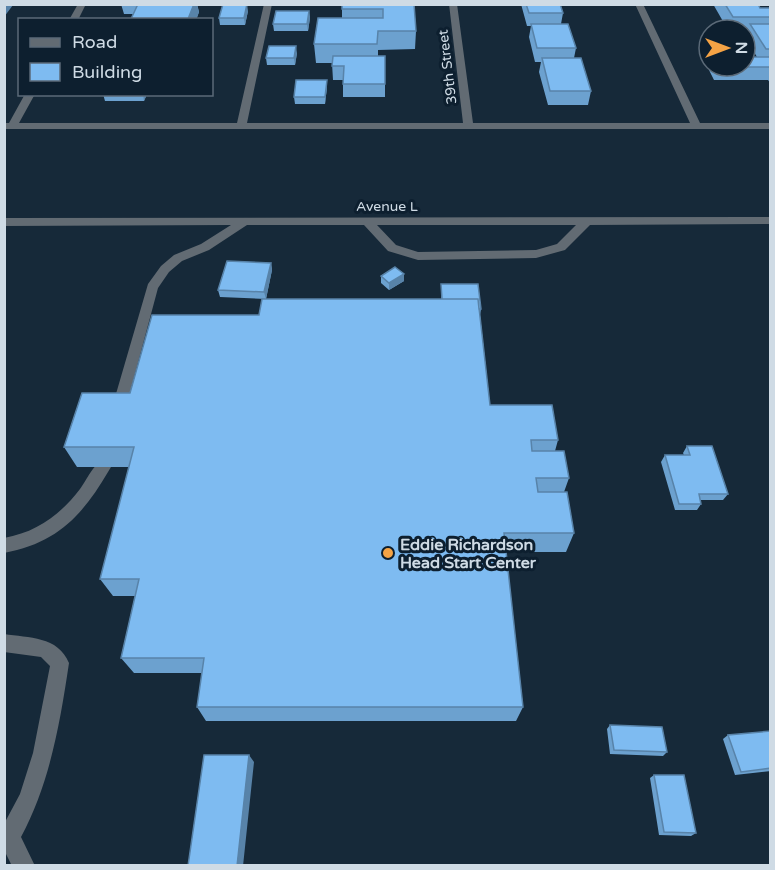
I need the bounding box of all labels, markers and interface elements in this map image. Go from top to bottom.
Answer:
legend [18,18,213,96]
north arrow [697,18,757,78]
street label: 39th Street [434,28,461,105]
text: Road [72,31,117,53]
text: N [731,42,751,54]
text: Building [72,61,142,83]
street label: Avenue L [356,198,418,215]
place label: Eddie Richardson Head Start Center [400,535,537,573]
marker: Eddie Richardson Head Start Center [381,546,395,560]

